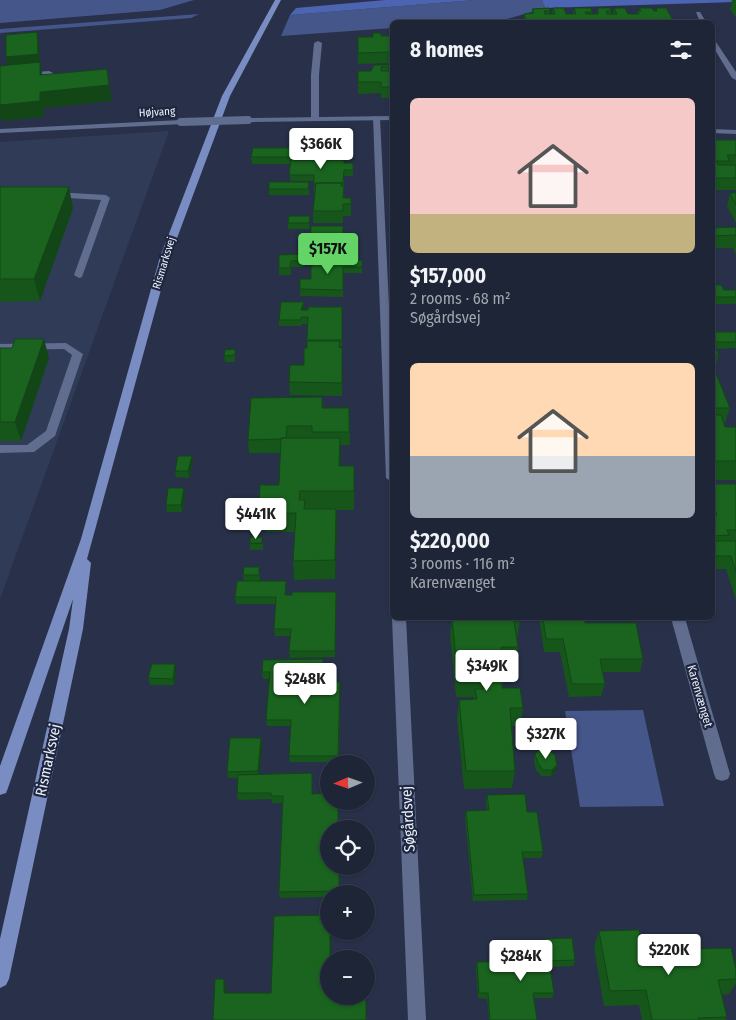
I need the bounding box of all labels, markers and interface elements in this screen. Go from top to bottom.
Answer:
icon: filters [667,36,695,64]
text: 8 homes [410,37,484,63]
street label: Højvang [139,105,176,119]
pin: $366K [286,128,356,170]
icon: home [508,131,598,221]
text: $366K [300,134,342,153]
pin: $157K [293,232,363,275]
street label: Rismarksvej [150,235,178,291]
text: $157K [309,239,347,258]
text: $157,000 [410,263,486,289]
text: 2 rooms · 68 m² [410,289,511,308]
text: Søgårdsvej [410,308,481,327]
icon: home [508,396,598,486]
pin: $441K [221,498,291,540]
text: $441K [236,504,276,523]
text: $220,000 [410,528,490,554]
text: 3 rooms · 116 m² [410,554,515,573]
text: Karenvænget [410,573,496,592]
pin: $349K [452,650,522,692]
text: $349K [466,656,508,675]
pin: $248K [270,662,340,705]
street label: Karenvænget [684,663,716,729]
text: $248K [285,669,325,688]
pin: $327K [511,718,581,760]
street label: Rismarksvej [32,722,64,798]
text: $327K [527,724,565,743]
north arrow [320,755,375,810]
map controls [320,755,375,1005]
street label: Søgårdsvej [397,785,419,853]
button: locate [320,820,375,875]
button: + [320,885,375,940]
pin: $220K [634,934,704,976]
pin: $284K [486,940,556,982]
text: $220K [649,940,689,959]
text: $284K [500,946,542,965]
button: − [320,950,375,1005]

